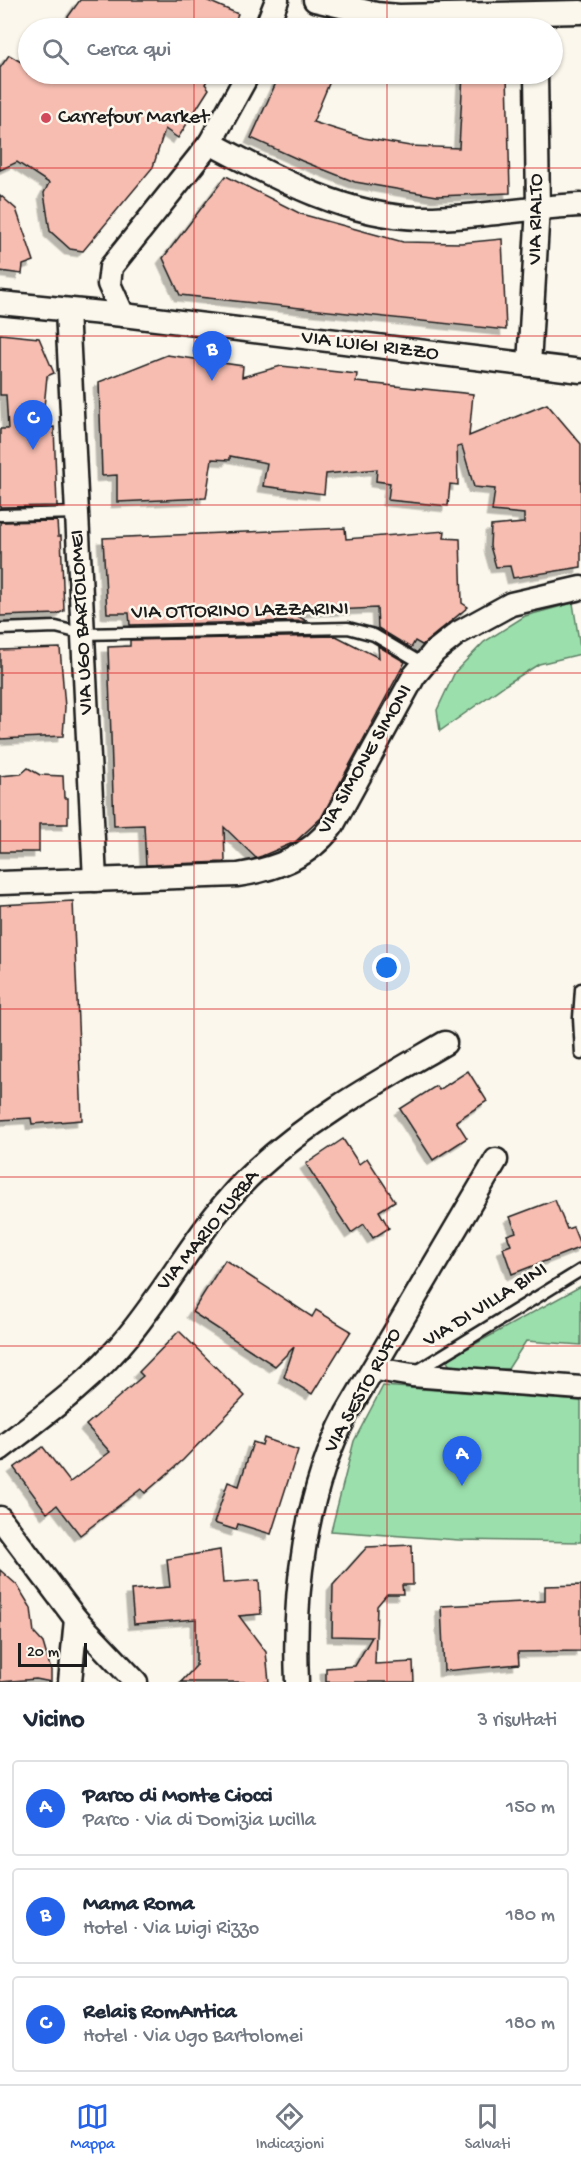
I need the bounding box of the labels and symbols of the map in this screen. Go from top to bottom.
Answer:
place label: Carrefour Market [58,106,211,131]
marker: Carrefour Market [39,111,53,125]
street label: VIA RIALTO [524,173,550,266]
street label: VIA LUIGI RIZZO [299,326,440,368]
pin: B [192,332,232,381]
pin: C [14,400,52,450]
street label: VIA UGO BARTOLOMEI [66,529,100,716]
street label: VIA OTTORINO LAZZARINI [130,598,349,626]
street label: VIA SIMONE SIMONI [313,681,419,840]
your location [372,953,401,982]
street label: VIA MARIO TURBA [152,1164,267,1298]
street label: VIA DI VILLA BINI [418,1258,553,1355]
street label: VIA SESTO RUFO [319,1324,409,1459]
pin: A [442,1436,482,1486]
scale bar [18,1640,87,1668]

